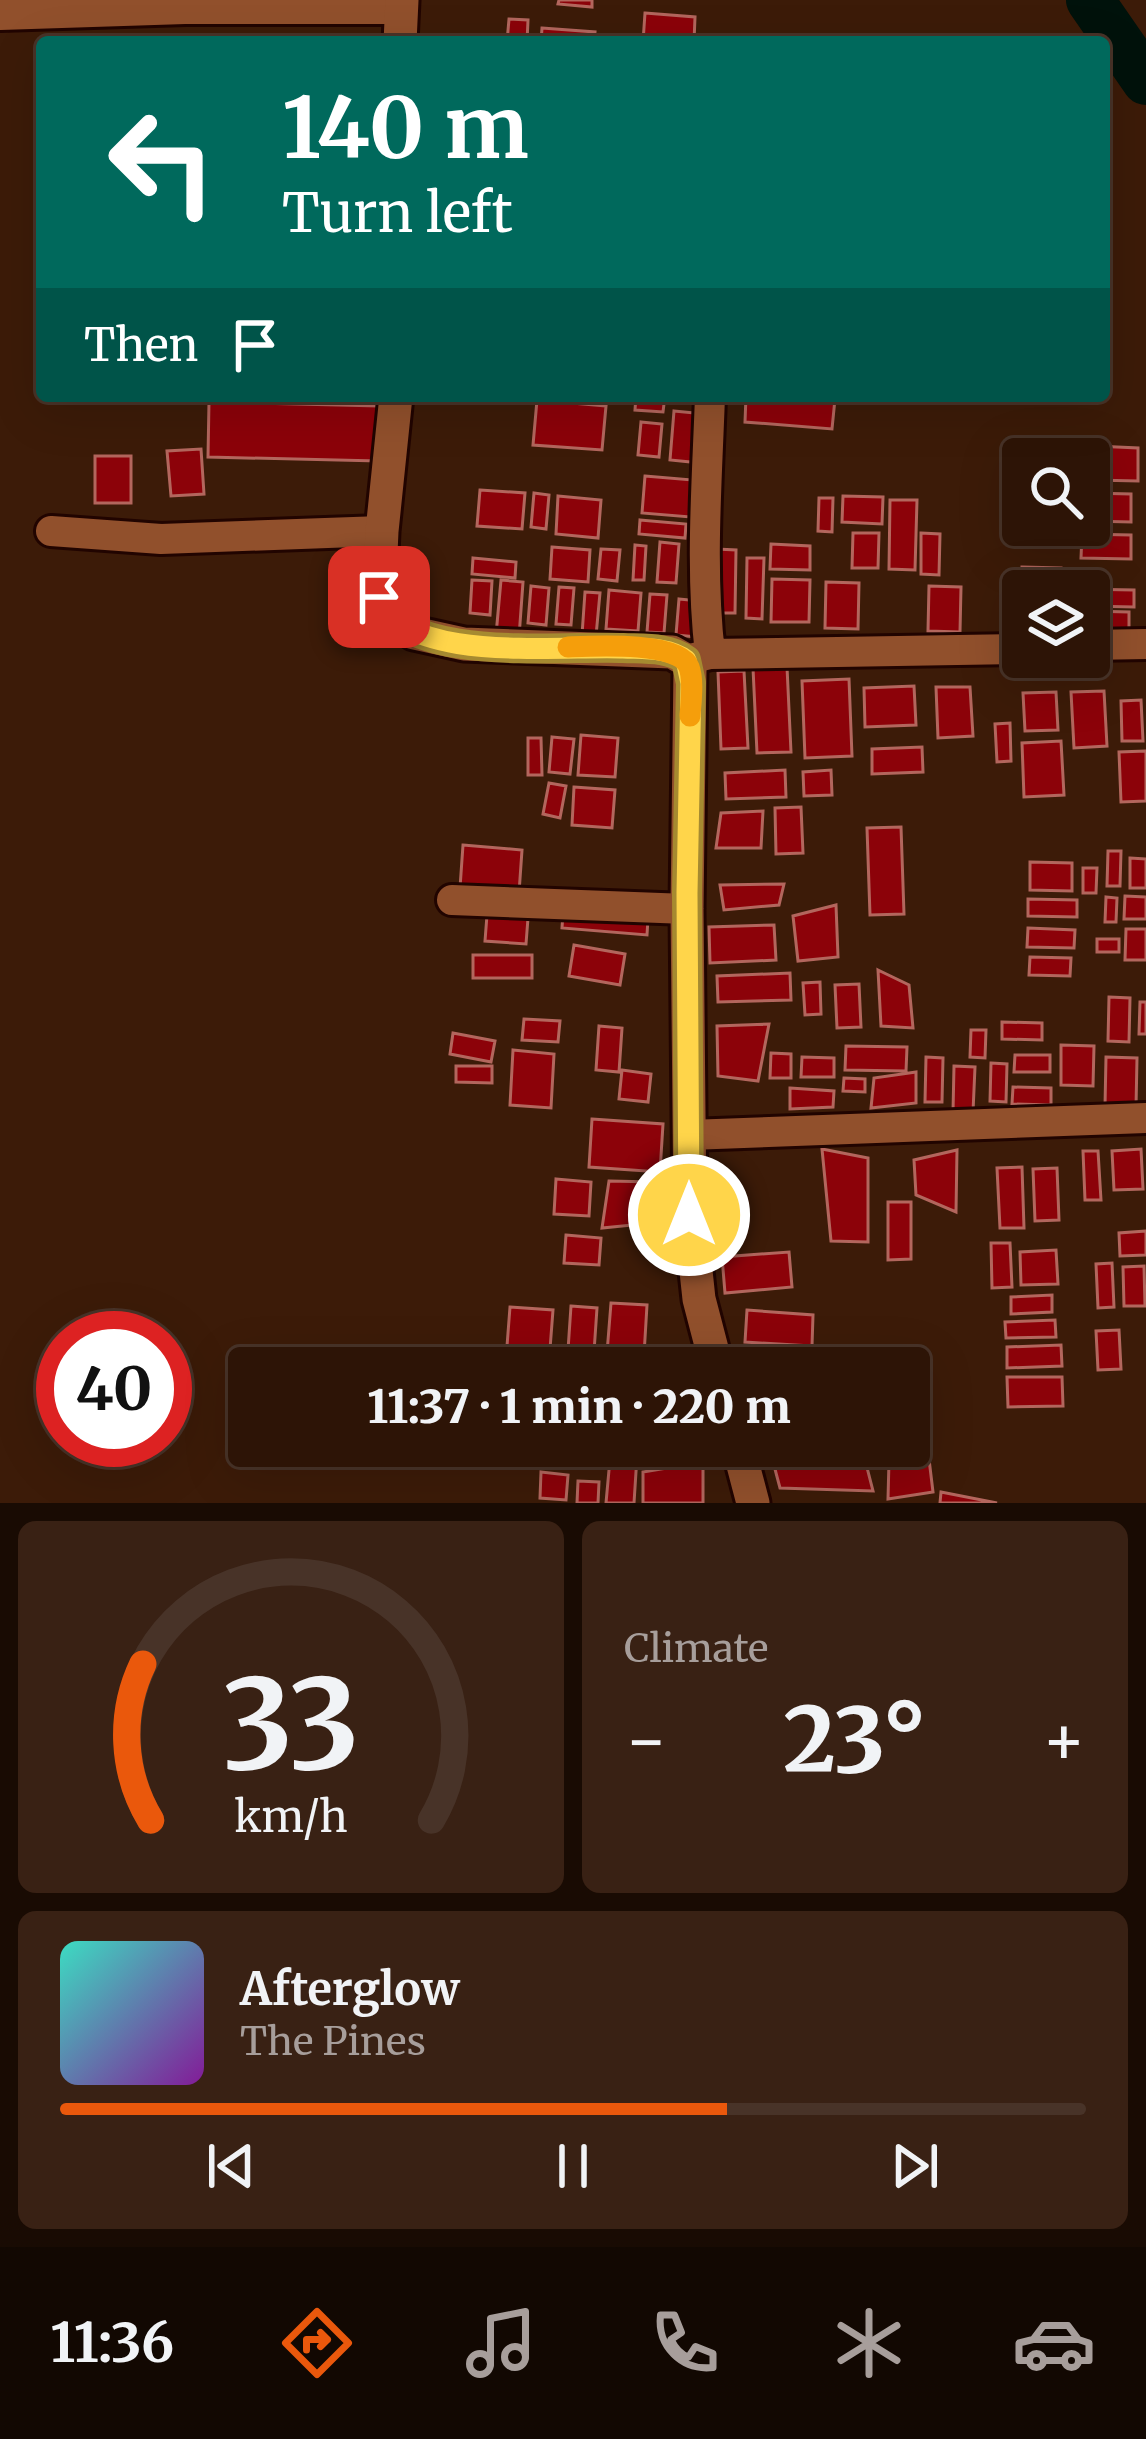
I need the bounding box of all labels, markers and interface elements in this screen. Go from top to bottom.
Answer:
text: 140 m [282,75,529,181]
icon: left [84,84,240,240]
text: Turn left [282,179,513,247]
icon: arrive [222,312,288,378]
text: Then [84,317,198,373]
map controls [1002,438,1110,678]
button: search [1002,438,1110,546]
pin [328,546,430,648]
icon: arrive [346,564,412,630]
button: layers [1002,570,1110,678]
position arrow [626,1152,752,1278]
speed limit sign: 40 [36,1311,192,1467]
text: 11:37 · 1 min · 220 m [367,1379,791,1435]
text: Climate [624,1624,768,1673]
text: 33 [222,1646,360,1803]
text: 23° [783,1683,927,1797]
text: − [624,1699,668,1782]
text: + [1042,1699,1086,1782]
text: km/h [234,1790,348,1844]
text: Afterglow [240,1961,460,2017]
text: The Pines [240,2017,426,2066]
icon: previous [198,2133,264,2199]
icon: pause [540,2133,606,2199]
icon: next [882,2133,948,2199]
icon: directions [275,2301,359,2385]
icon: music [459,2301,543,2385]
icon: phone [643,2301,727,2385]
icon: climate [827,2301,911,2385]
icon: car [1012,2301,1096,2385]
text: 11:36 [50,2309,174,2377]

